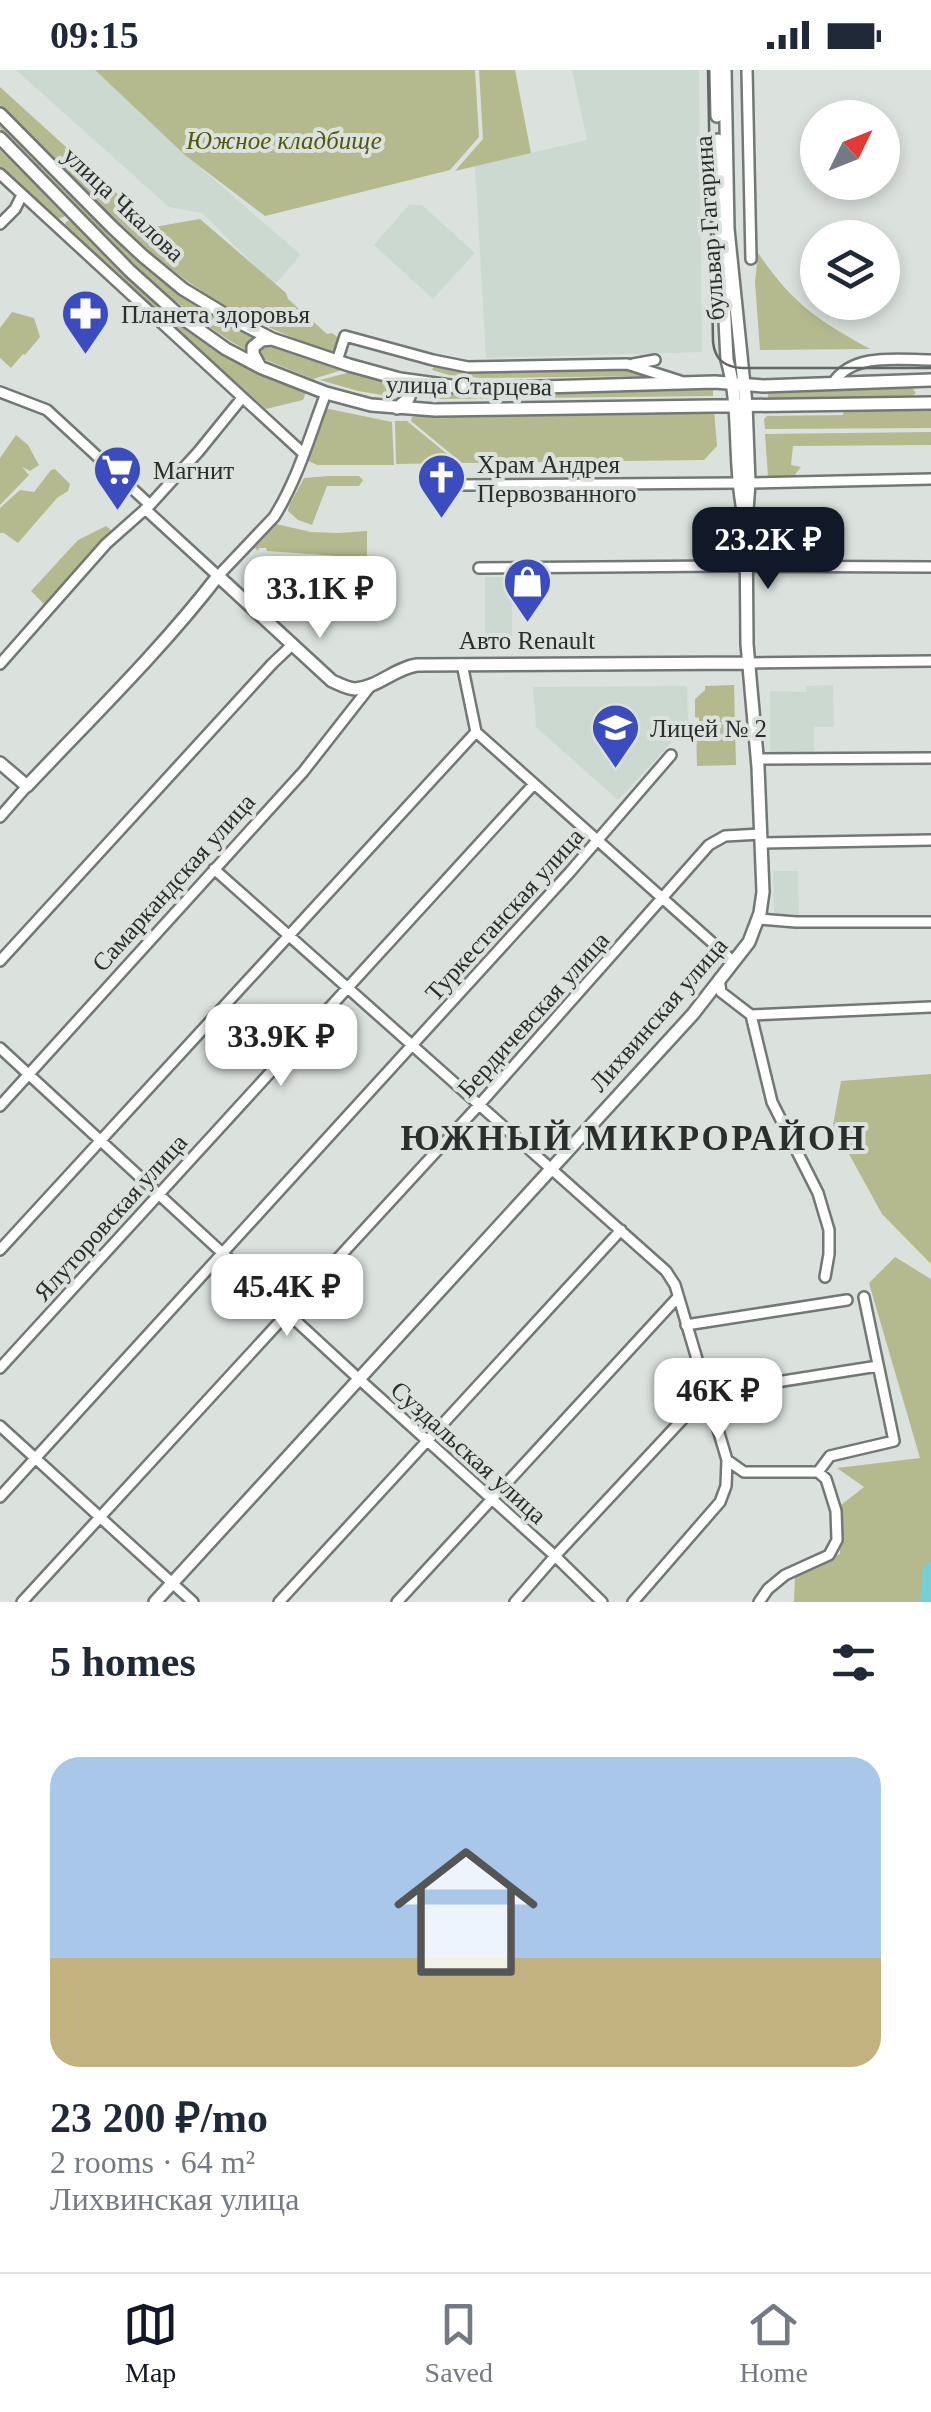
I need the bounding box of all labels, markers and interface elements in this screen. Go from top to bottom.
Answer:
text: 09:15 [50,14,139,56]
north arrow [800,100,900,200]
map controls [800,100,900,320]
park label: Южное кладбище [185,127,382,154]
street label: бульвар Гагарина [690,135,729,321]
street label: улица Чкалова [58,142,189,267]
button: layers [800,220,900,320]
pharmacy icon: Планета здоровья [60,288,112,356]
place label: Планета здоровья [121,301,311,328]
street label: улица Старцева [386,371,552,400]
supermarket icon: Магнит [92,444,144,512]
place label: Храм Андрея Первозванного [477,451,637,507]
church icon: Храм Андрея Первозванного [416,452,468,520]
place label: Магнит [153,457,234,484]
pin: 23.2K ₽ [676,507,860,592]
text: 23.2K ₽ [714,521,822,557]
pin: 33.1K ₽ [228,556,412,641]
shop icon: Авто Renault [501,556,553,624]
text: 33.1K ₽ [266,570,374,606]
place label: Авто Renault [459,627,595,654]
school or university icon: Лицей № 2 [589,702,641,770]
place label: Лицей № 2 [650,715,767,742]
street label: Самаркандская улица [87,788,260,977]
street label: Туркестанская улица [420,823,589,1006]
street label: Бердичевская улица [452,926,614,1102]
street label: Лихвинская улица [584,932,732,1097]
pin: 33.9K ₽ [189,1004,373,1089]
text: 33.9K ₽ [227,1018,335,1054]
district label: ЮЖНЫЙ МИКРОРАЙОН [400,1119,868,1158]
street label: Ялуторовская улица [28,1128,192,1306]
pin: 45.4K ₽ [195,1254,379,1339]
text: 45.4K ₽ [233,1268,341,1304]
pin: 46K ₽ [648,1358,788,1443]
text: 46K ₽ [676,1372,760,1408]
street label: Суздальская улица [386,1376,552,1529]
icon: filters [826,1635,881,1690]
text: 5 homes [50,1639,196,1685]
icon: home [376,1822,556,2002]
text: 23 200 ₽/mo [50,2095,268,2141]
text: 2 rooms · 64 m² [50,2144,255,2180]
text: Лихвинская улица [50,2181,299,2217]
tab: Map [123,2297,178,2389]
tab: Saved [425,2297,493,2389]
tab: Home [739,2297,808,2389]

